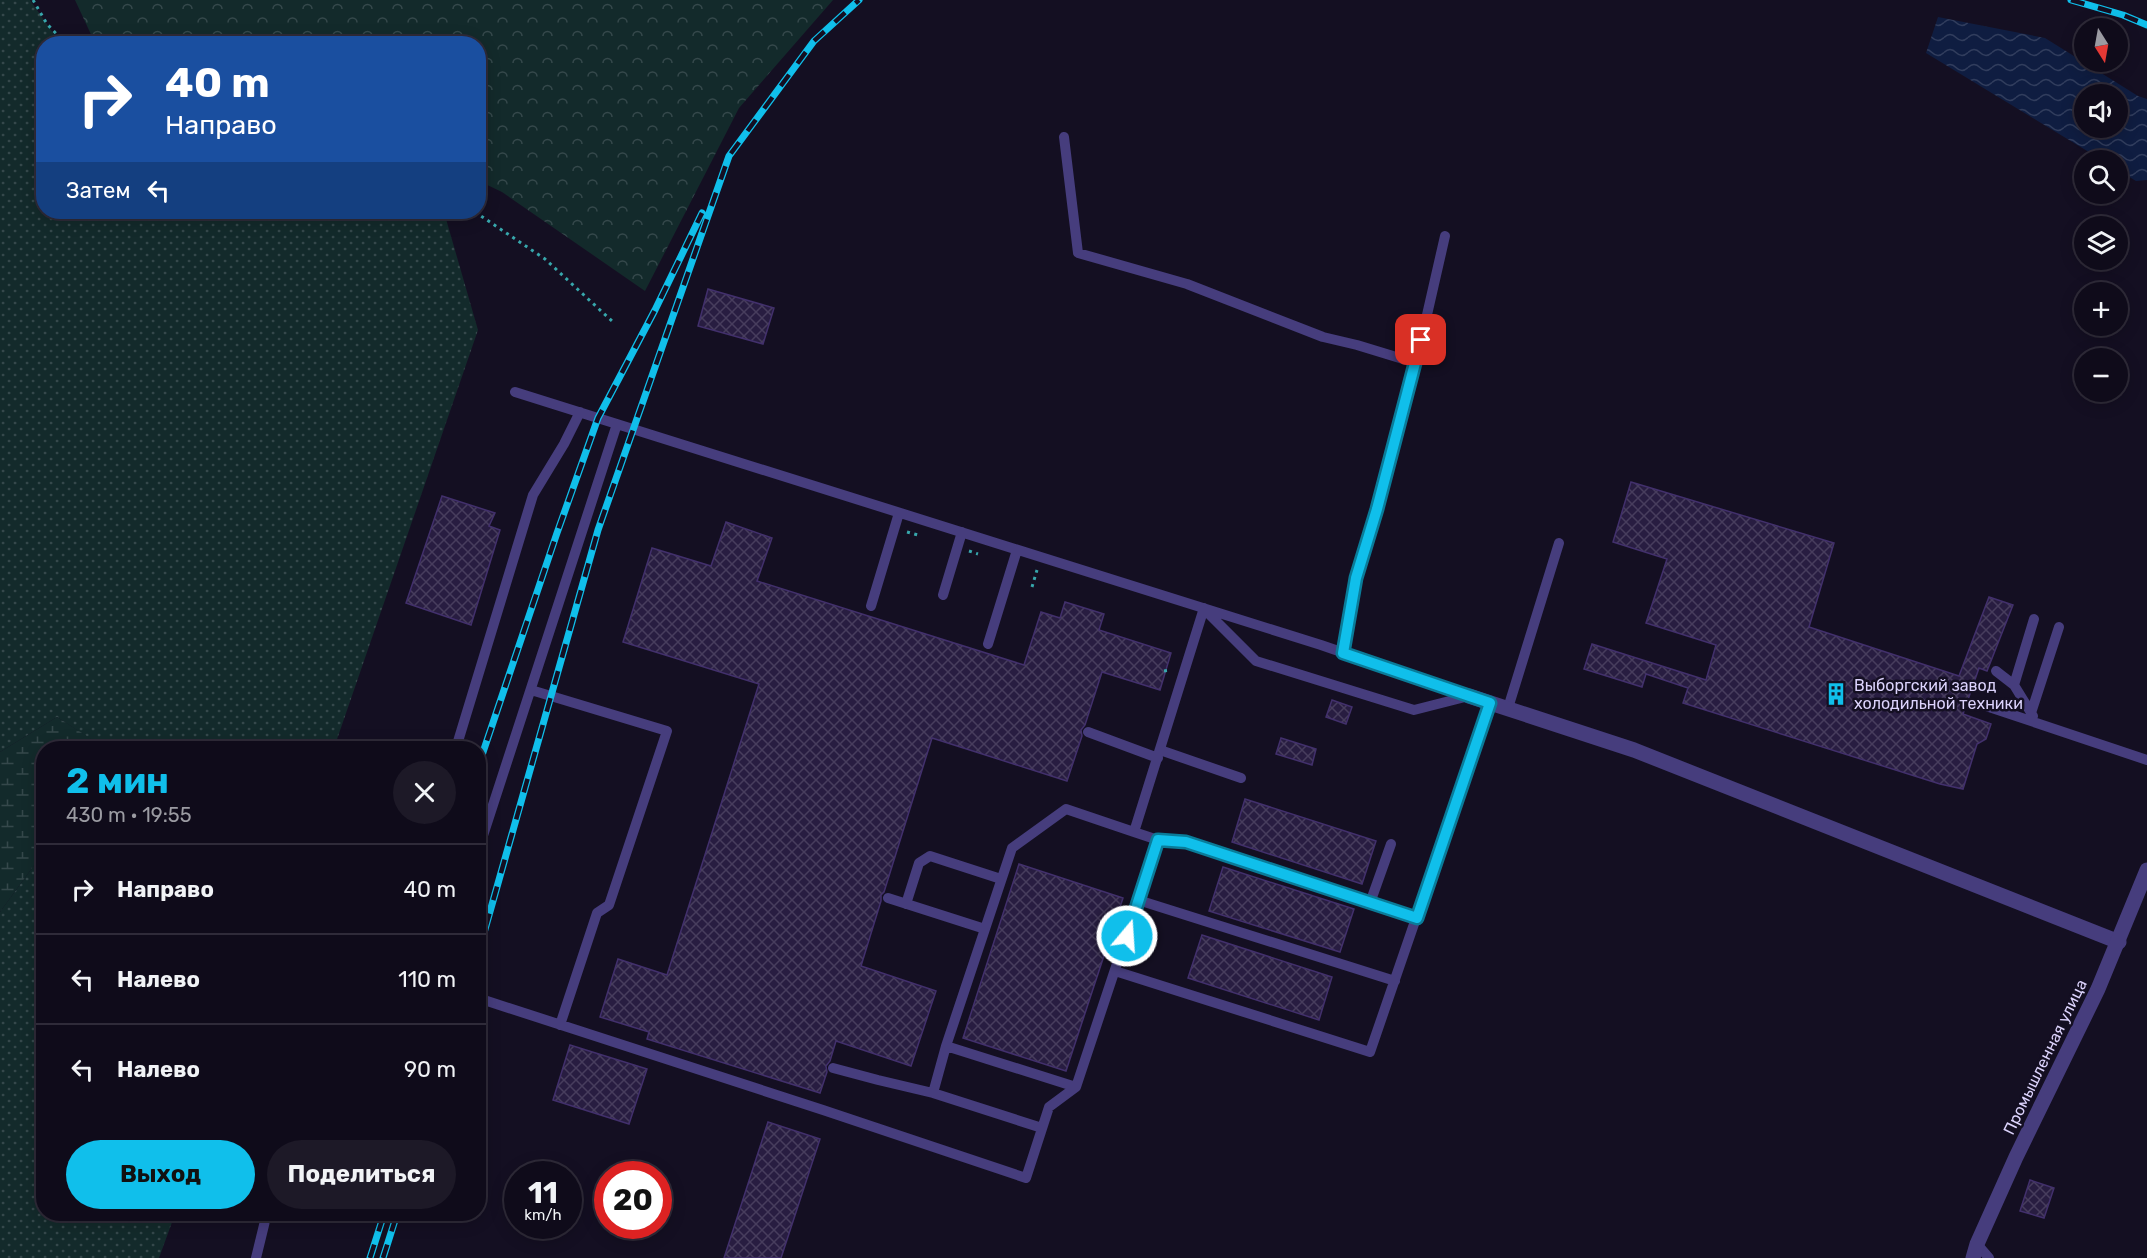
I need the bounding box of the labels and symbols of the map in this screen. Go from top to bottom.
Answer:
north arrow [2074,18,2128,72]
pin [1395,314,1446,365]
place label: Выборгский завод холодильной техники [1854,676,2023,713]
building icon: Выборгский завод холодильной техники [1823,681,1849,707]
position arrow [1095,904,1159,968]
street label: Промышленная улица [1999,976,2091,1138]
speed limit sign: 20 [594,1161,672,1239]

